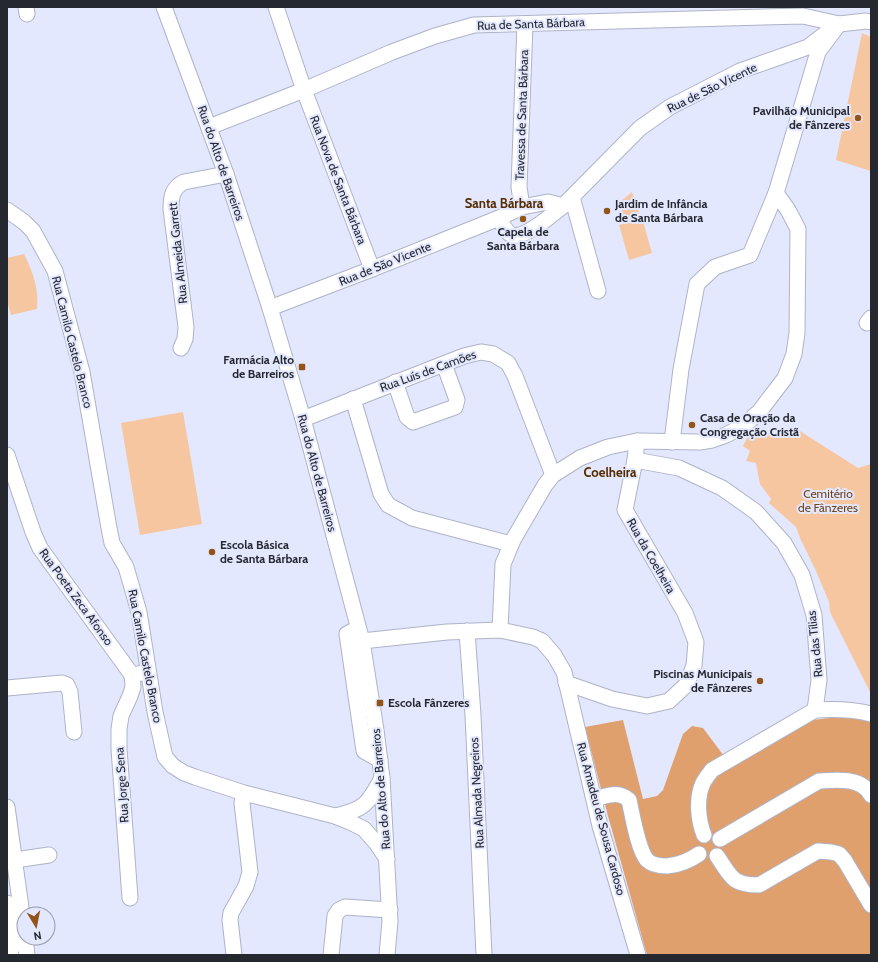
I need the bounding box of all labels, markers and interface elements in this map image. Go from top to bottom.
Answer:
street label: Rua de Santa Bárbara [477,14,585,33]
street label: Travessa de Santa Bárbara [512,49,531,181]
street label: Rua de São Vicente [664,59,759,116]
street label: Rua do Alto de Barreiros [195,103,248,222]
place label: Pavilhão Municipal de Fânzeres [753,103,850,132]
street label: Rua Nova de Santa Bárbara [307,113,370,247]
marker: Pavilhão Municipal de Fânzeres [853,113,863,123]
district label: Santa Bárbara [465,195,544,211]
place label: Jardim de Infância de Santa Bárbara [614,196,707,225]
street label: Rua Almeida Garrett [165,202,190,304]
marker: Jardim de Infância de Santa Bárbara [602,206,612,216]
marker: Capela de Santa Bárbara [518,214,528,224]
place label: Capela de Santa Bárbara [487,224,559,253]
street label: Rua de São Vicente [337,238,433,289]
street label: Rua Camilo Castelo Branco [49,274,96,410]
street label: Rua Luís de Camões [378,346,478,395]
place label: Farmácia Alto de Barreiros [223,352,294,381]
marker: Farmácia Alto de Barreiros [297,362,307,372]
place label: Casa de Oração da Congregação Cristã [700,410,799,439]
street label: Rua do Alto de Barreiros [295,413,340,533]
marker: Casa de Oração da Congregação Cristã [687,420,697,430]
district label: Coelheira [584,464,637,480]
park label: Cemitério de Fânzeres [798,486,858,515]
street label: Rua da Coelheira [624,515,679,596]
place label: Escola Básica de Santa Bárbara [220,537,308,566]
street label: Rua Poeta Zeca Afonso [36,545,117,648]
marker: Escola Básica de Santa Bárbara [207,547,217,557]
street label: Rua Camilo Castelo Branco [125,588,166,724]
street label: Rua das Tílias [804,610,825,678]
place label: Piscinas Municipais de Fânzeres [653,666,752,695]
marker: Piscinas Municipais de Fânzeres [755,676,765,686]
place label: Escola Fânzeres [388,695,469,710]
marker: Escola Fânzeres [375,698,385,708]
street label: Rua do Alto de Barreiros [368,728,393,850]
street label: Rua Almada Negreiros [466,737,487,849]
street label: Rua Amadeu de Sousa Cardoso [574,741,629,897]
street label: Rua Jorge Sena [111,747,132,823]
north arrow [16,906,56,946]
text: N [33,928,43,943]

